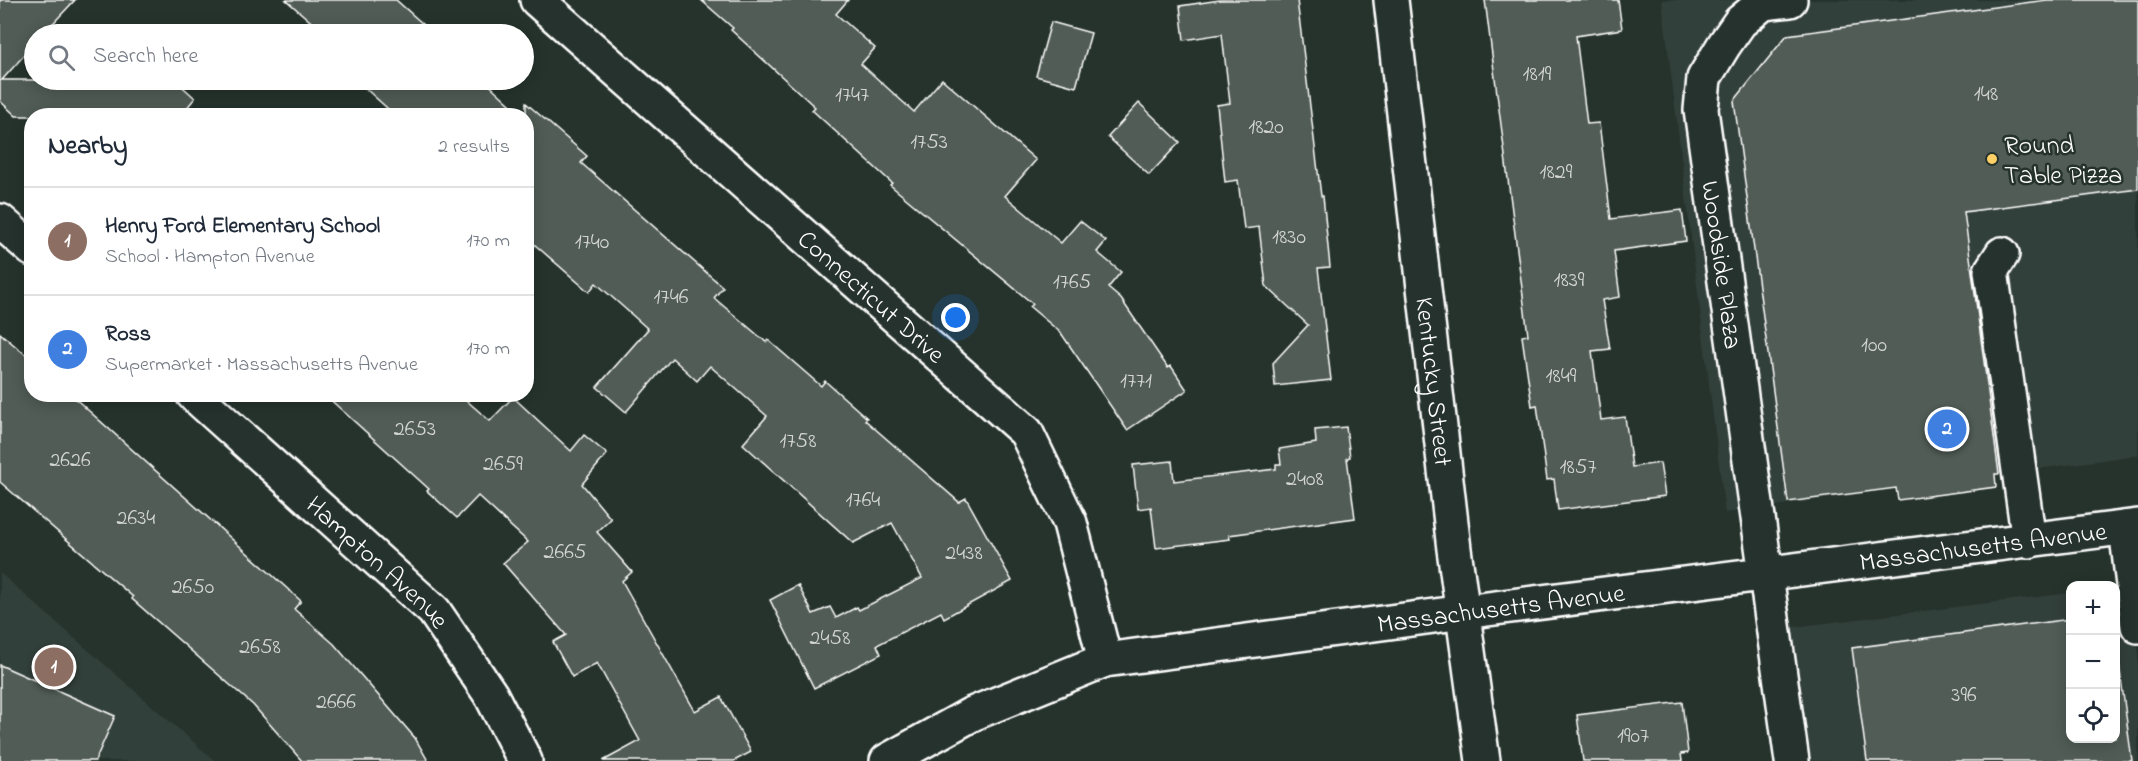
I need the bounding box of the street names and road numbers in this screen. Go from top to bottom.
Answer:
street label: Woodside Plaza [1689,179,1750,352]
street label: Connecticut Drive [788,222,953,374]
street label: Kentucky Street [1403,295,1460,469]
street label: Hampton Avenue [296,488,457,638]
street label: Massachusetts Avenue [1857,514,2110,583]
street label: Massachusetts Avenue [1375,576,1627,645]

